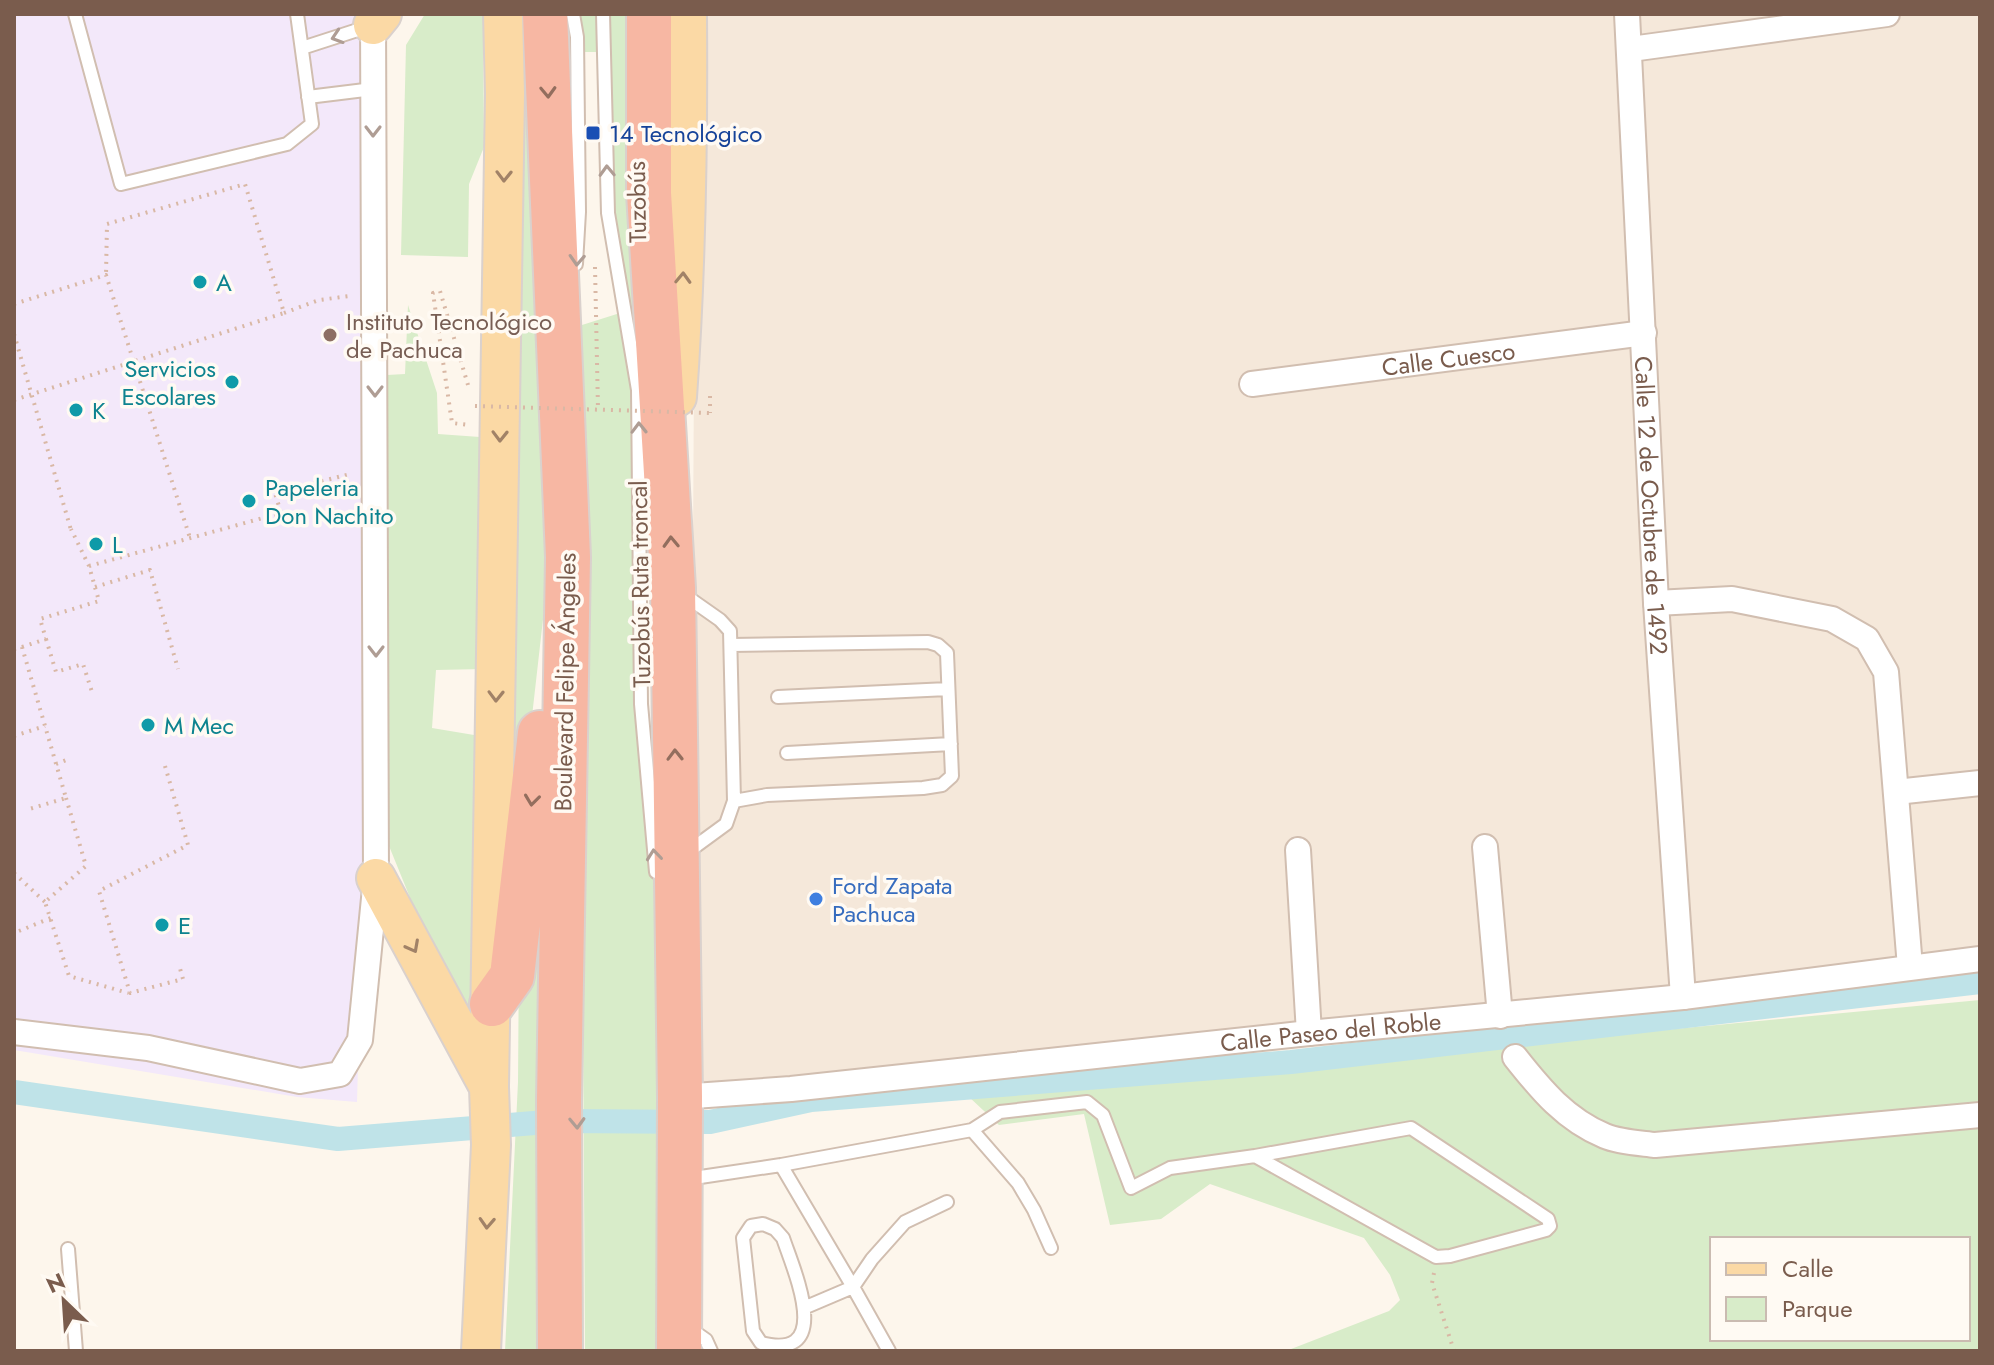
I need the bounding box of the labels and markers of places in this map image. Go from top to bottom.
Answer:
place label: 14 Tecnológico [609,116,762,151]
marker: 14 Tecnológico [584,124,602,142]
place label: A [216,265,232,300]
marker: A [191,273,209,291]
place label: Instituto Tecnológico de Pachuca [346,304,552,367]
marker: Instituto Tecnológico de Pachuca [321,326,339,344]
place label: Servicios Escolares [122,351,216,414]
marker: Servicios Escolares [223,373,241,391]
place label: K [92,393,106,428]
marker: K [67,401,85,419]
place label: Papeleria Don Nachito [265,470,394,533]
marker: Papeleria Don Nachito [240,492,258,510]
place label: L [112,527,123,562]
marker: L [87,535,105,553]
place label: M Mec [164,708,234,743]
marker: M Mec [139,716,157,734]
place label: Ford Zapata Pachuca [832,868,953,931]
marker: Ford Zapata Pachuca [807,890,825,908]
place label: E [178,908,191,943]
marker: E [153,916,171,934]

